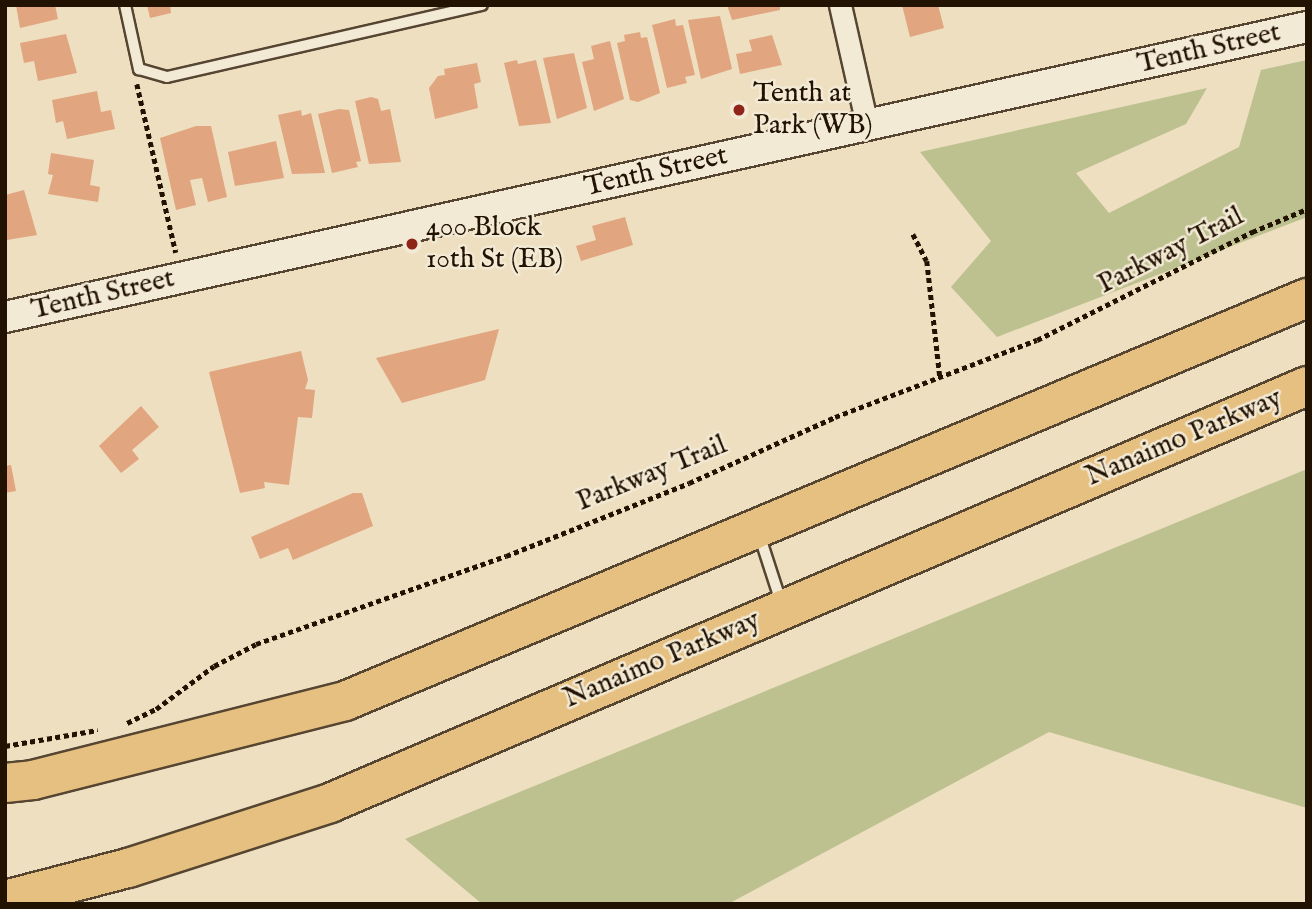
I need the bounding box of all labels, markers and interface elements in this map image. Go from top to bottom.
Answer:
street label: Tenth Street [1134,16,1284,82]
place label: Tenth at Park (WB) [753,77,873,143]
marker: Tenth at Park (WB) [731,102,747,118]
street label: Tenth Street [581,139,731,205]
street label: Parkway Trail [1093,200,1249,302]
place label: 400 Block 10th St (EB) [426,211,563,277]
marker: 400 Block 10th St (EB) [404,236,420,252]
street label: Tenth Street [28,262,178,328]
street label: Nanaimo Parkway [1081,382,1287,494]
street label: Parkway Trail [572,429,732,519]
street label: Nanaimo Parkway [559,604,765,716]

